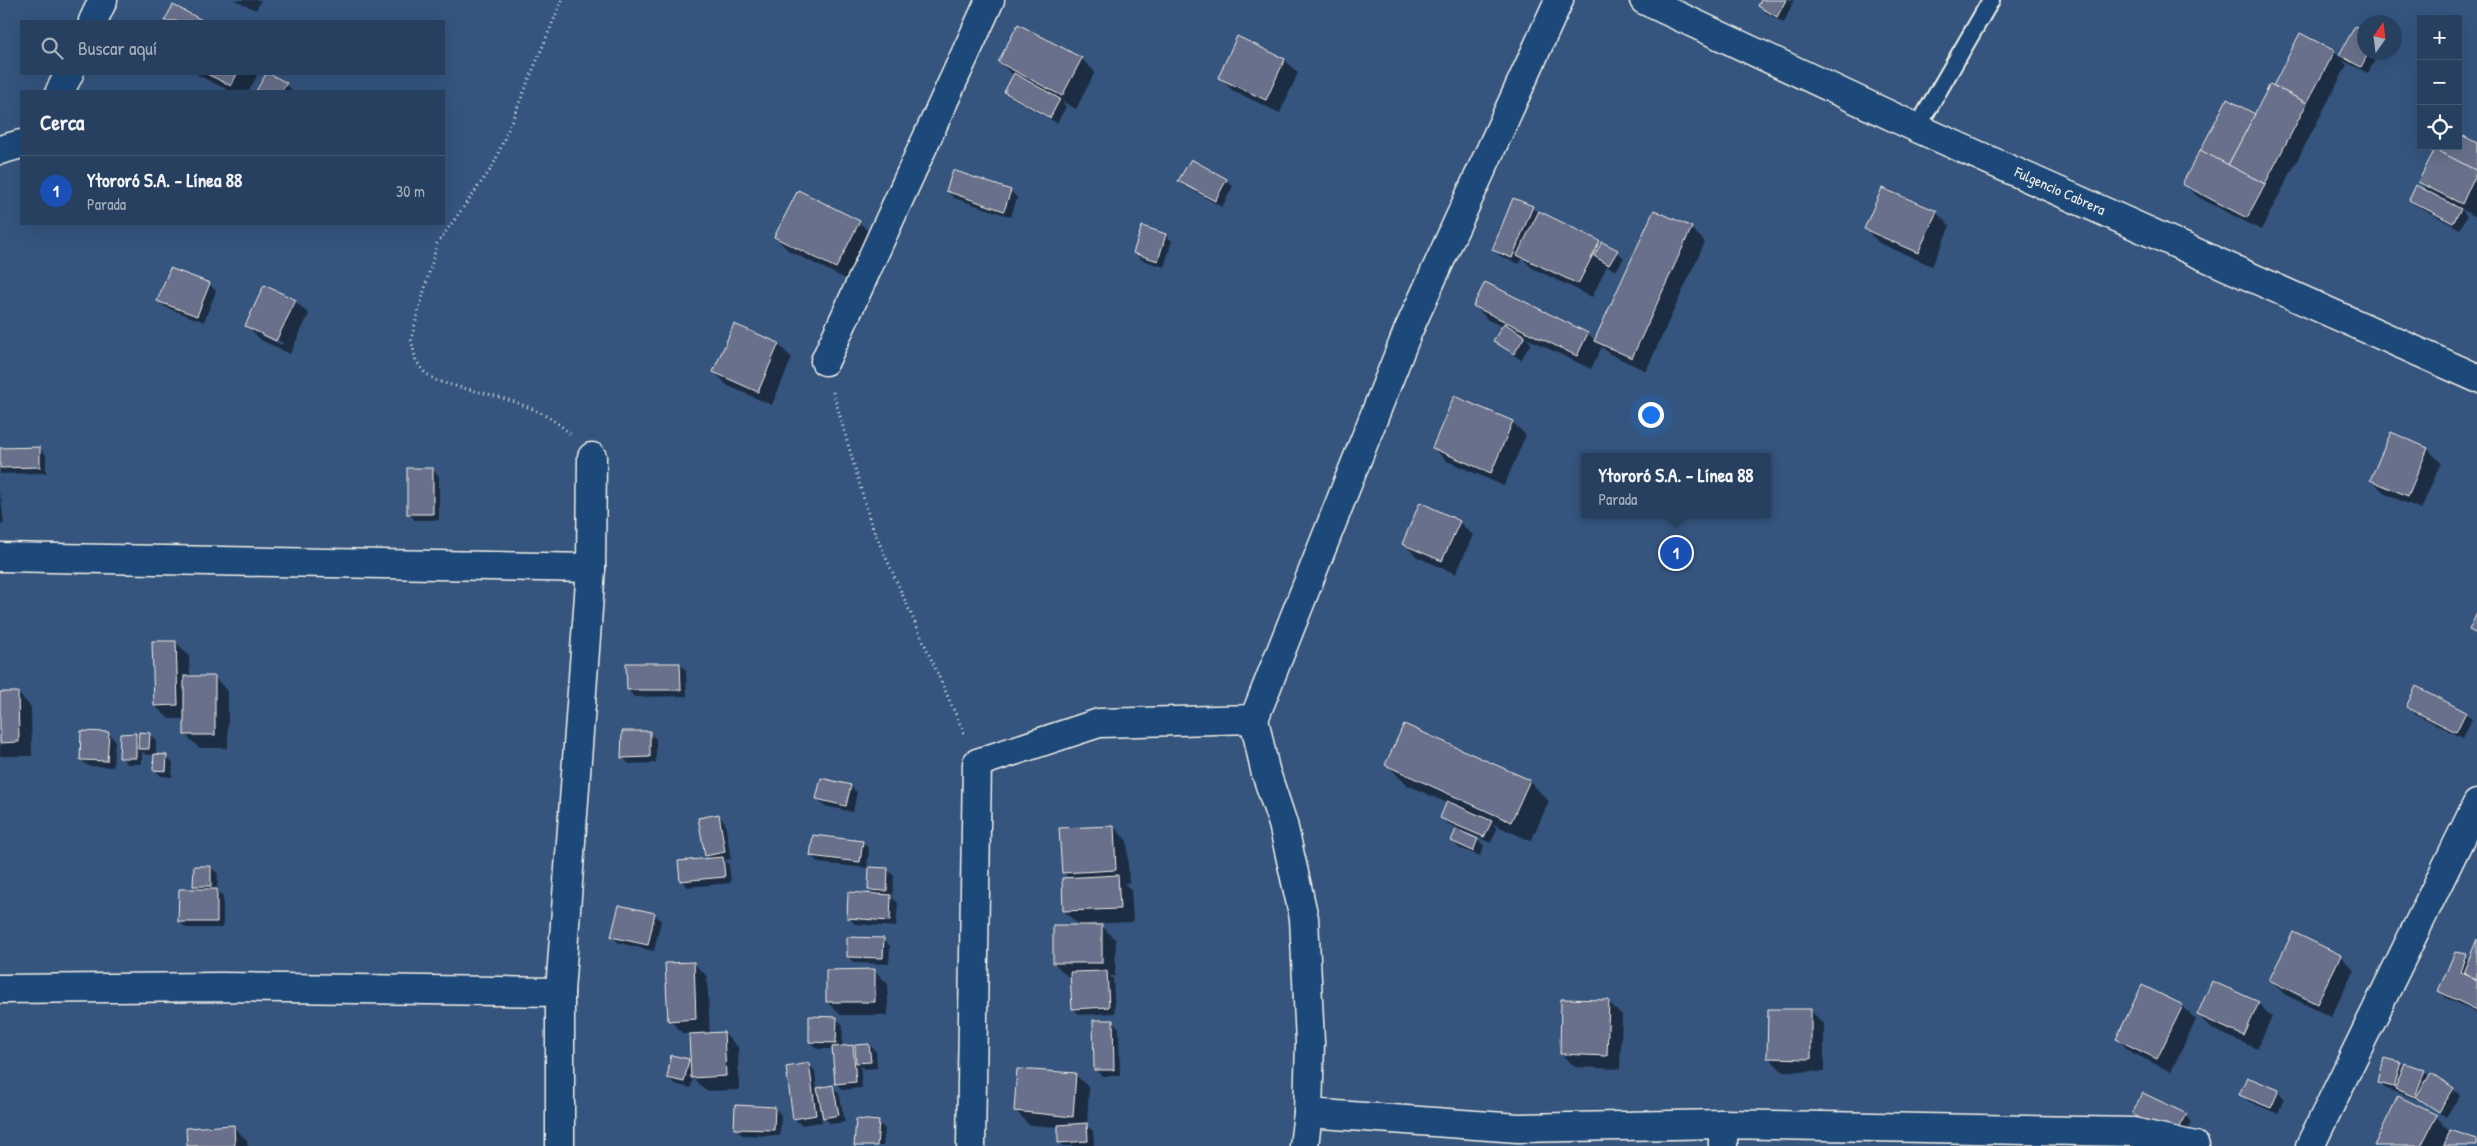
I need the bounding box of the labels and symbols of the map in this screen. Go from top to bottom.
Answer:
north arrow [2357,15,2402,60]
street label: Fulgencio Cabrera [2011,161,2109,220]
your location [1638,402,1664,428]
pin: 1 [1660,534,1692,572]

